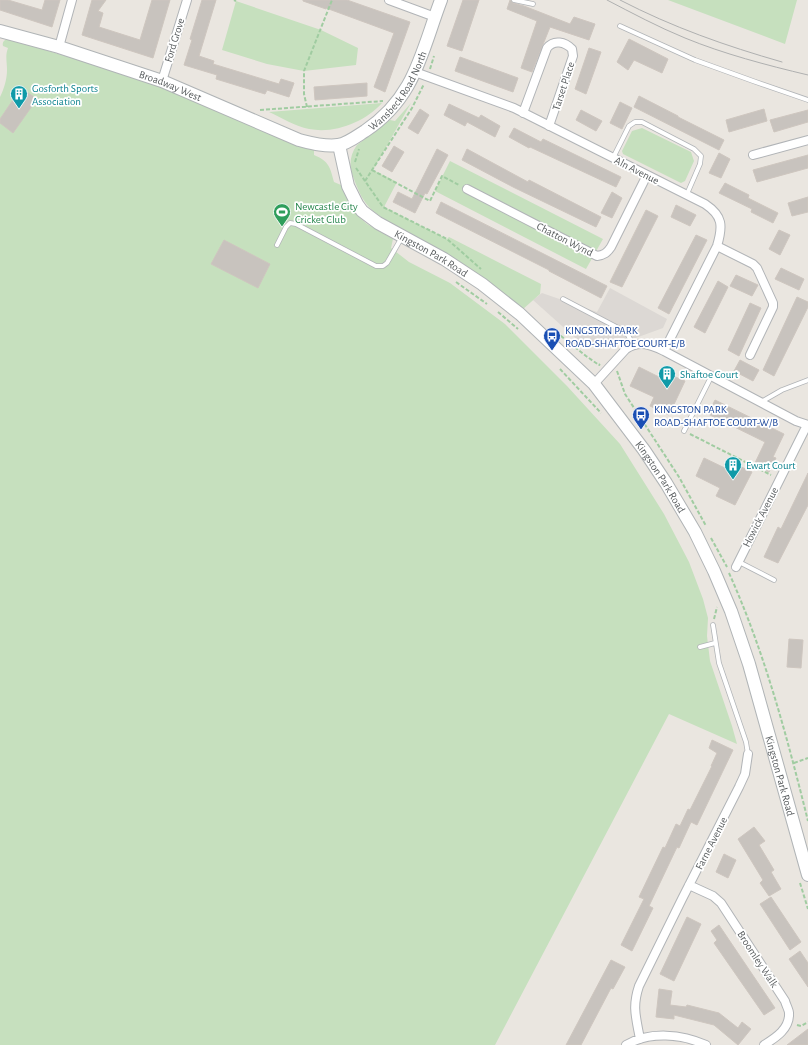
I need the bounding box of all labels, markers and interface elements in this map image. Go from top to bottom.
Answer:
street label: Ford Grove [163,17,186,63]
street label: Wansbeck Road North [367,50,429,133]
street label: Tarset Place [550,60,577,112]
street label: Broadway West [138,69,203,104]
place label: Gosforth Sports Association [32,83,98,107]
building icon: Gosforth Sports Association [9,84,29,109]
street label: Aln Avenue [613,155,661,186]
place label: Newcastle City Cricket Club [295,201,358,225]
sports icon: Newcastle City Cricket Club [272,202,292,227]
street label: Chatton Wynd [535,221,595,259]
street label: Kingston Park Road [393,228,470,279]
place label: KINGSTON PARK ROAD-SHAFTOE COURT-E/B [565,325,685,349]
bus stop icon: KINGSTON PARK ROAD-SHAFTOE COURT-E/B [542,326,562,351]
building icon: Shaftoe Court [657,364,677,389]
place label: Shaftoe Court [680,369,739,380]
place label: KINGSTON PARK ROAD-SHAFTOE COURT-W/B [654,404,778,428]
bus stop icon: KINGSTON PARK ROAD-SHAFTOE COURT-W/B [631,405,651,430]
street label: Kingston Park Road [633,439,687,515]
building icon: Ewart Court [723,455,743,480]
place label: Ewart Court [746,460,796,471]
street label: Howick Avenue [741,485,780,549]
street label: Kingston Park Road [763,735,796,818]
street label: Farne Avenue [693,815,729,871]
street label: Broomley Walk [735,929,780,990]

